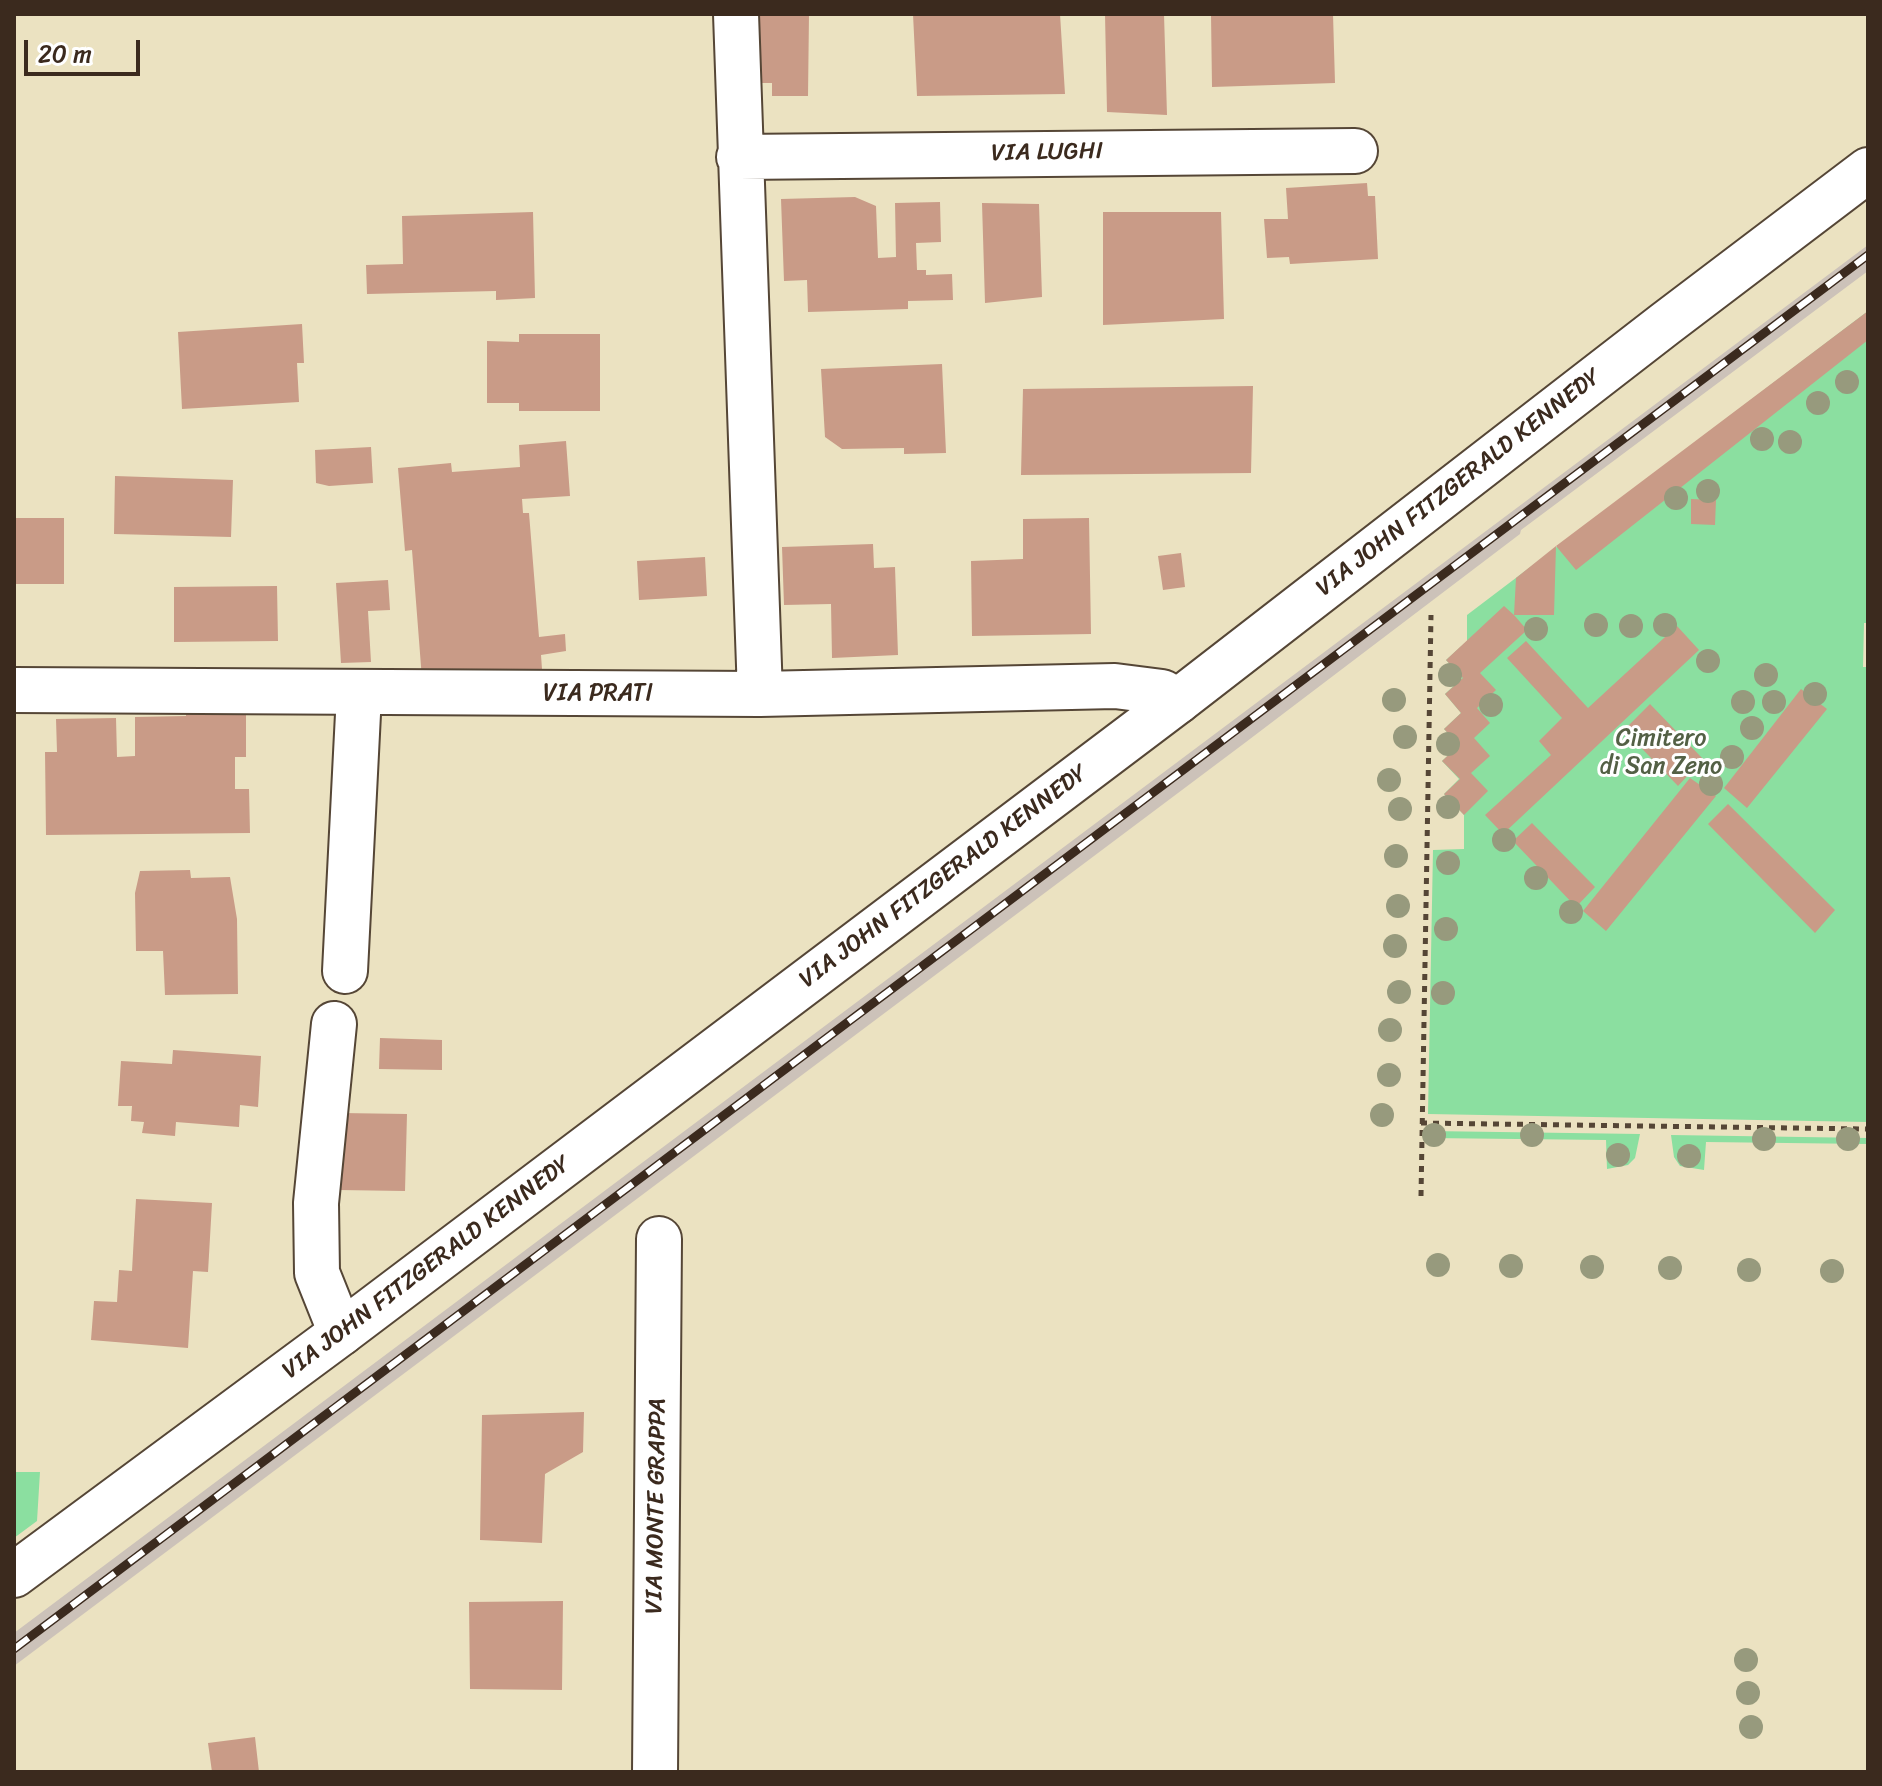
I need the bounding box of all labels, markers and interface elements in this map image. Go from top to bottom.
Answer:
scale bar [28,24,144,74]
text: 20 m [38,33,92,75]
street label: VIA LUGHI [991,138,1103,168]
street label: VIA JOHN FITZGERALD KENNEDY [1311,363,1607,603]
street label: VIA PRATI [543,680,653,708]
park label: Cimitero di San Zeno [1600,725,1722,781]
street label: VIA JOHN FITZGERALD KENNEDY [794,759,1094,995]
street label: VIA JOHN FITZGERALD KENNEDY [277,1150,577,1386]
street label: VIA MONTE GRAPPA [641,1398,673,1614]

